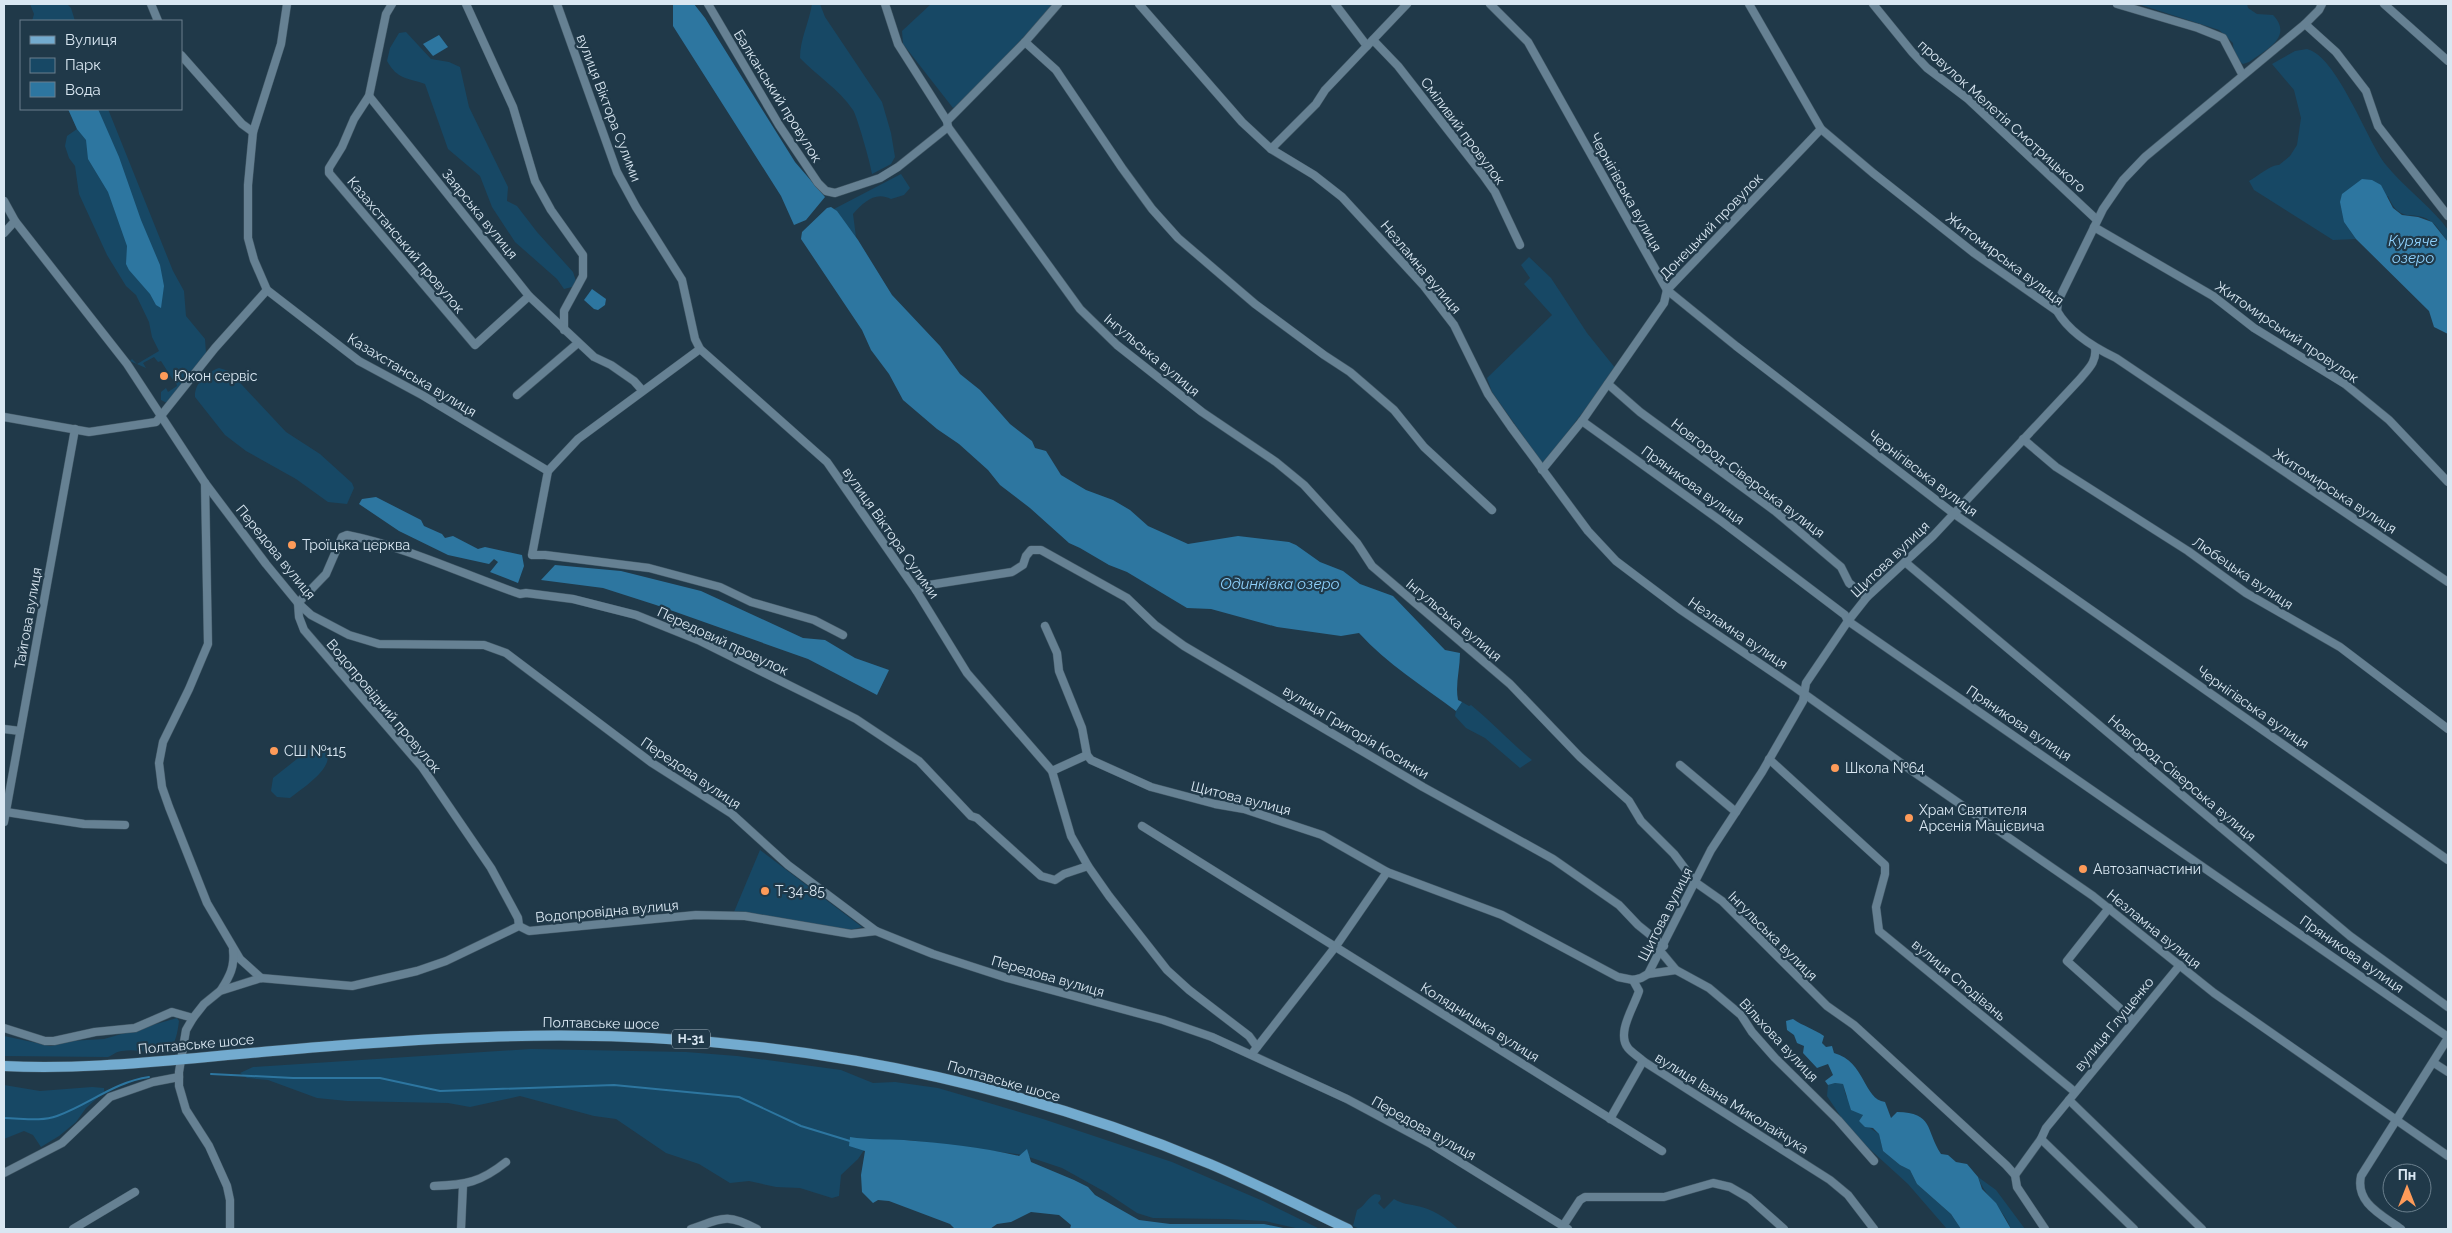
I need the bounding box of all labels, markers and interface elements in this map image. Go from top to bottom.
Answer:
legend [20,20,182,110]
street label: Балканський провулок [731,27,825,165]
text: Вулиця [65,31,117,49]
street label: вулиця Віктора Сулими [574,32,644,184]
street label: провулок Мелетія Смотрицького [1915,37,2089,195]
text: Парк [65,56,101,74]
street label: Сміливий провулок [1417,74,1509,188]
text: Вода [65,81,101,99]
street label: Чернігівська вулиця [1587,130,1665,254]
street label: Заярська вулиця [439,166,521,262]
street label: Донецький провулок [1656,170,1766,282]
street label: Казахстанський провулок [344,173,468,317]
street label: Житомирська вулиця [1943,209,2067,309]
street label: Незламна вулиця [1377,217,1465,317]
water label: Куряче озеро [2388,232,2438,267]
street label: Житомирський провулок [2212,278,2362,386]
street label: Інгульська вулиця [1101,311,1203,399]
street label: Казахстанська вулиця [345,330,479,420]
place label: Юкон сервіс [174,368,258,384]
marker: Юкон сервіс [158,370,170,382]
street label: Новгород-Сіверська вулиця [1668,415,1828,541]
street label: Чернігівська вулиця [1865,427,1981,519]
street label: Пряникова вулиця [1639,442,1747,528]
street label: Житомирська вулиця [2270,445,2400,537]
street label: вулиця Віктора Сулими [840,464,942,602]
street label: Передова вулиця [233,502,319,602]
street label: Щитова вулиця [1848,518,1932,600]
street label: Любецька вулиця [2190,533,2296,613]
place label: Троїцька церква [302,537,410,553]
marker: Троїцька церква [286,539,298,551]
street label: Тайгова вулиця [11,566,45,670]
water label: Одинківка озеро [1220,575,1340,593]
street label: Інгульська вулиця [1403,576,1505,664]
street label: Незламна вулиця [1685,594,1791,672]
street label: Передовий провулок [655,604,791,678]
street label: Водопровідний провулок [323,636,445,776]
street label: Чернігівська вулиця [2194,662,2312,752]
street label: вулиця Григорія Косинки [1280,682,1432,782]
street label: Пряникова вулиця [1964,682,2074,764]
street label: Новгород-Сіверська вулиця [2105,712,2259,844]
street label: Передова вулиця [638,734,744,812]
place label: СШ №115 [284,743,346,759]
marker: СШ №115 [268,745,280,757]
place label: Школа №64 [1845,760,1925,776]
marker: Школа №64 [1829,762,1841,774]
street label: Щитова вулиця [1189,778,1293,818]
place label: Храм Святителя Арсенія Мацієвича [1919,802,2044,834]
marker: Храм Святителя Арсенія Мацієвича [1903,812,1915,824]
place label: Автозапчастини [2093,861,2201,877]
marker: Автозапчастини [2077,863,2089,875]
street label: Щитова вулиця [1635,865,1695,963]
place label: Т-34-85 [775,883,825,899]
marker: Т-34-85 [759,885,771,897]
street label: Незламна вулиця [2104,886,2204,972]
street label: Інгульська вулиця [1725,888,1821,984]
street label: Водопровідна вулиця [535,897,679,925]
street label: Пряникова вулиця [2297,912,2407,996]
street label: вулиця Сподівань [1909,936,2009,1024]
street label: Передова вулиця [990,952,1106,1000]
street label: вулиця Глущенко [2071,974,2157,1074]
street label: Колядницька вулиця [1418,979,1542,1065]
street label: Вільхова вулиця [1736,995,1822,1085]
street label: Полтавське шосе [543,1014,659,1032]
road number: Н-31 [672,1030,710,1048]
street label: Полтавське шосе [137,1031,255,1057]
street label: вулиця Івана Миколайчука [1652,1049,1812,1157]
street label: Полтавське шосе [946,1057,1062,1105]
street label: Передова вулиця [1369,1093,1479,1163]
north arrow [2382,1163,2432,1213]
text: Пн [2398,1167,2416,1183]

